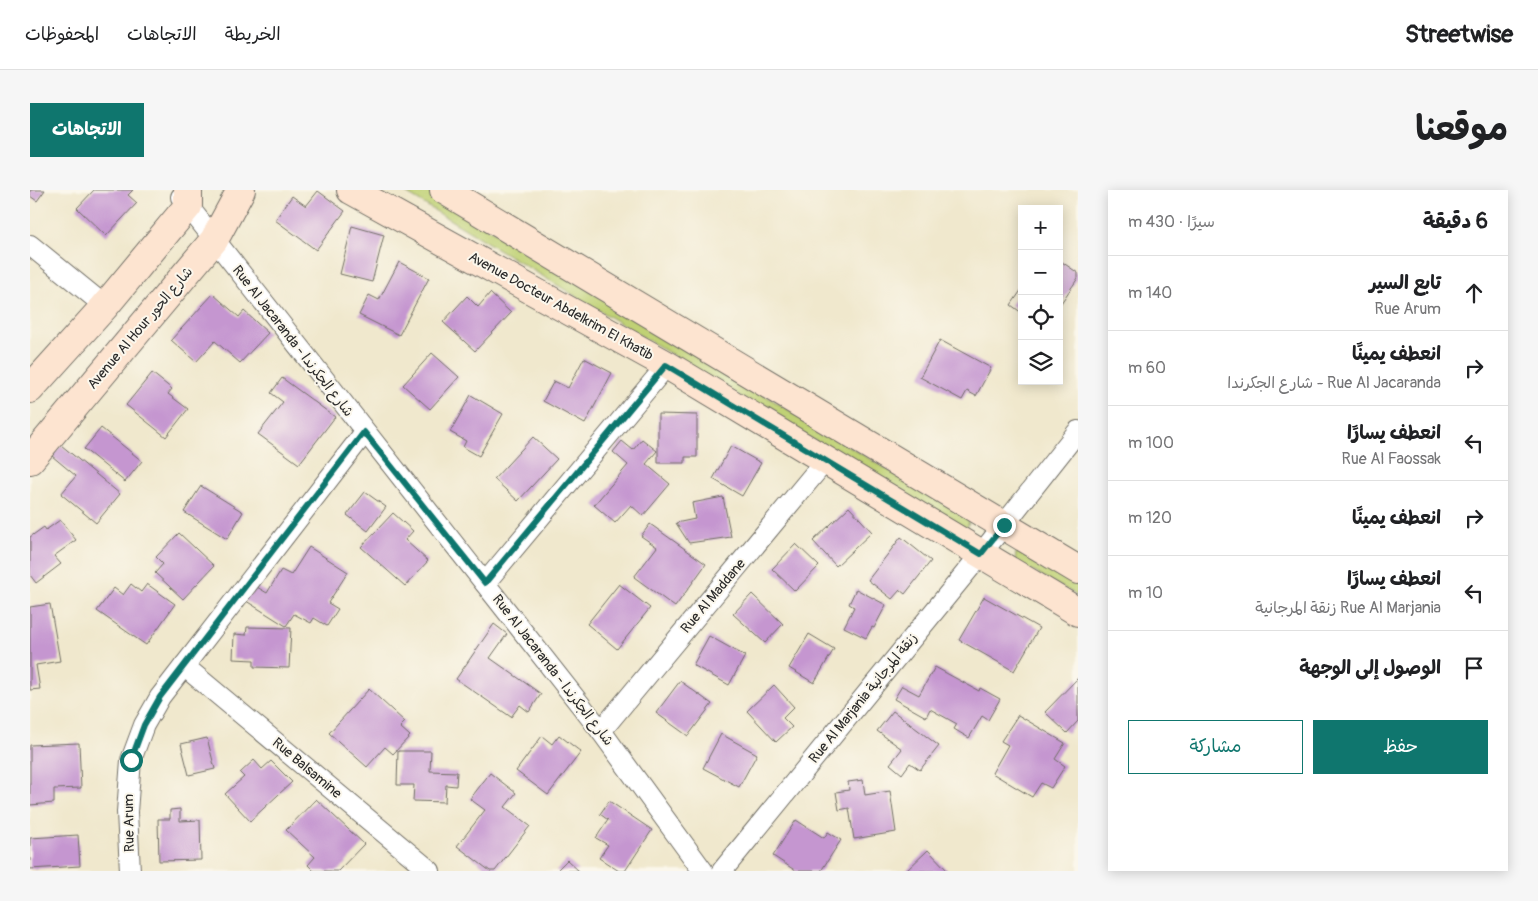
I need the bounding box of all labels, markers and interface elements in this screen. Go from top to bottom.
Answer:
text: Streetwise [1405,20,1513,49]
text: المحفوظات [25,23,99,46]
text: الاتجاهات [127,23,197,46]
text: الخريطة [225,23,281,46]
button: الاتجاهات [30,103,144,157]
text: موقعنا [1415,107,1508,151]
map controls [1018,205,1063,385]
button: + [1018,205,1063,250]
text: 6 دقيقة [1423,208,1488,235]
text: سيرًا · 430 m [1128,212,1215,232]
street label: Avenue Docteur Abdelkrim El Khatib [466,248,656,364]
button: − [1018,250,1063,295]
street label: Rue Al Jacaranda - شارع الجكرندا [228,262,357,421]
street label: Avenue Al Hour شارع الحور [84,263,197,393]
text: تابع السير [1369,271,1441,295]
icon: ahead [1460,279,1488,307]
text: 140 m [1128,283,1172,303]
button: locate [1018,295,1063,340]
text: Rue Arum [1374,299,1441,319]
button: layers [1018,340,1063,385]
text: انعطف يمينًا [1352,342,1441,366]
icon: right [1460,354,1488,382]
text: 60 m [1128,358,1166,378]
text: Rue Al Jacaranda - شارع الجكرندا [1227,373,1441,393]
text: انعطف يسارًا [1347,421,1441,445]
icon: left [1460,429,1488,457]
text: 100 m [1128,433,1174,453]
text: Rue Al Faossak [1342,449,1441,469]
icon: right [1460,504,1488,532]
text: انعطف يمينًا [1352,506,1441,530]
text: 120 m [1128,508,1172,528]
route end [993,514,1016,537]
street label: Rue Al Maddane [677,555,749,637]
text: انعطف يسارًا [1347,567,1441,591]
icon: left [1460,579,1488,607]
text: 10 m [1128,583,1163,603]
street label: Rue Al Jacaranda - شارع الجكرندا [488,591,617,750]
text: Rue Al Marjania زنقة المرجانية [1255,598,1441,618]
street label: Rue Al Marjania زنقة المرجانية [805,629,921,767]
icon: arrive [1460,654,1488,682]
text: الوصول إلى الوجهة [1299,656,1441,680]
button: مشاركة [1128,720,1303,774]
button: حفظ [1313,720,1488,774]
street label: Rue Balsamine [269,734,345,802]
route start [120,749,143,772]
street label: Rue Arum [120,794,138,852]

